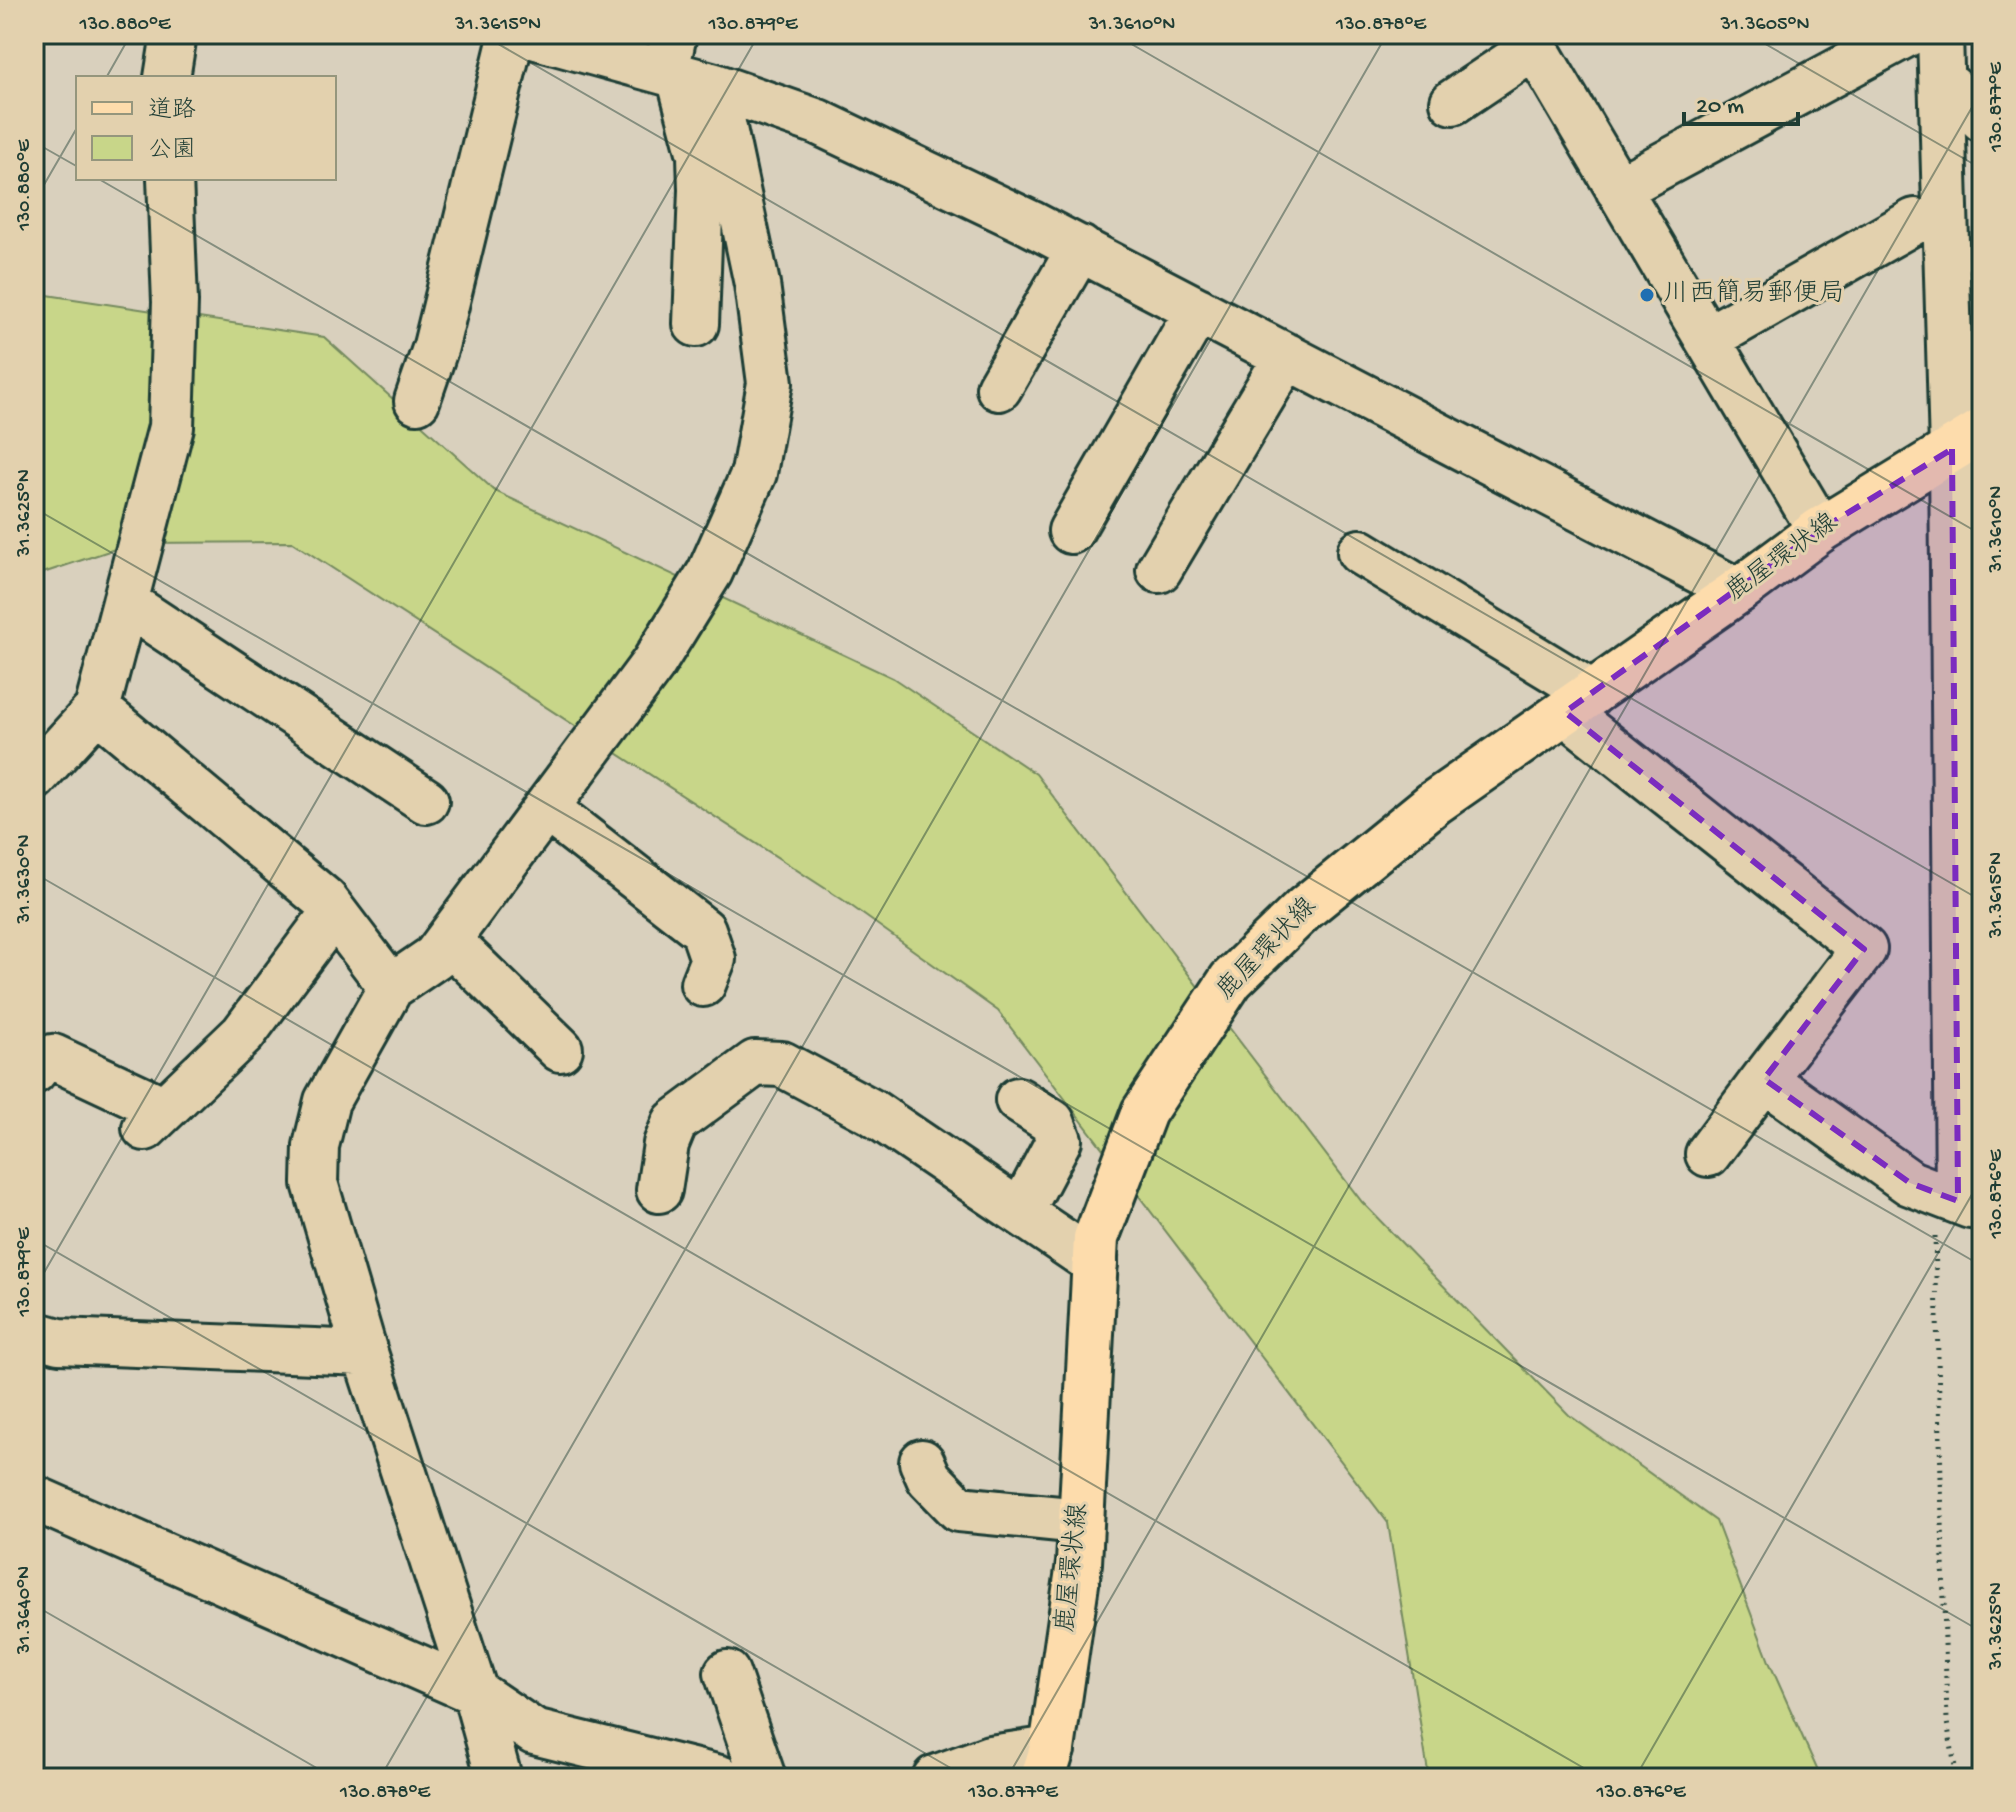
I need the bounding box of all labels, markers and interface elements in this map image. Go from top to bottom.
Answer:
text: 130.880°E [79,14,172,37]
text: 31.3615°N [454,14,541,37]
text: 130.879°E [708,14,799,37]
text: 31.3610°N [1088,14,1175,37]
text: 130.878°E [1335,14,1427,37]
text: 31.3605°N [1719,14,1810,37]
text: 130.877°E [1986,61,2009,153]
legend [76,76,336,180]
scale bar [1684,76,1798,126]
text: 20 m [1696,93,1744,122]
text: 道路 [148,96,196,126]
text: 公園 [148,137,196,166]
text: 130.880°E [14,138,37,231]
place label: 川西簡易郵便局 [1663,278,1845,311]
marker: 川西簡易郵便局 [1638,286,1656,304]
text: 31.3625°N [14,469,37,558]
text: 31.3610°N [1986,486,2009,573]
street label: 鹿屋環状線 [1720,507,1845,610]
text: 31.3630°N [14,834,37,925]
text: 31.3615°N [1986,852,2009,939]
street label: 鹿屋環状線 [1210,891,1324,1008]
text: 130.876°E [1986,1148,2009,1240]
text: 130.879°E [14,1226,37,1317]
street label: 鹿屋環状線 [1050,1502,1096,1634]
text: 31.3640°N [14,1566,37,1655]
text: 31.3625°N [1986,1582,2009,1671]
text: 130.878°E [339,1782,431,1805]
text: 130.877°E [967,1782,1059,1805]
text: 130.876°E [1595,1782,1687,1805]

